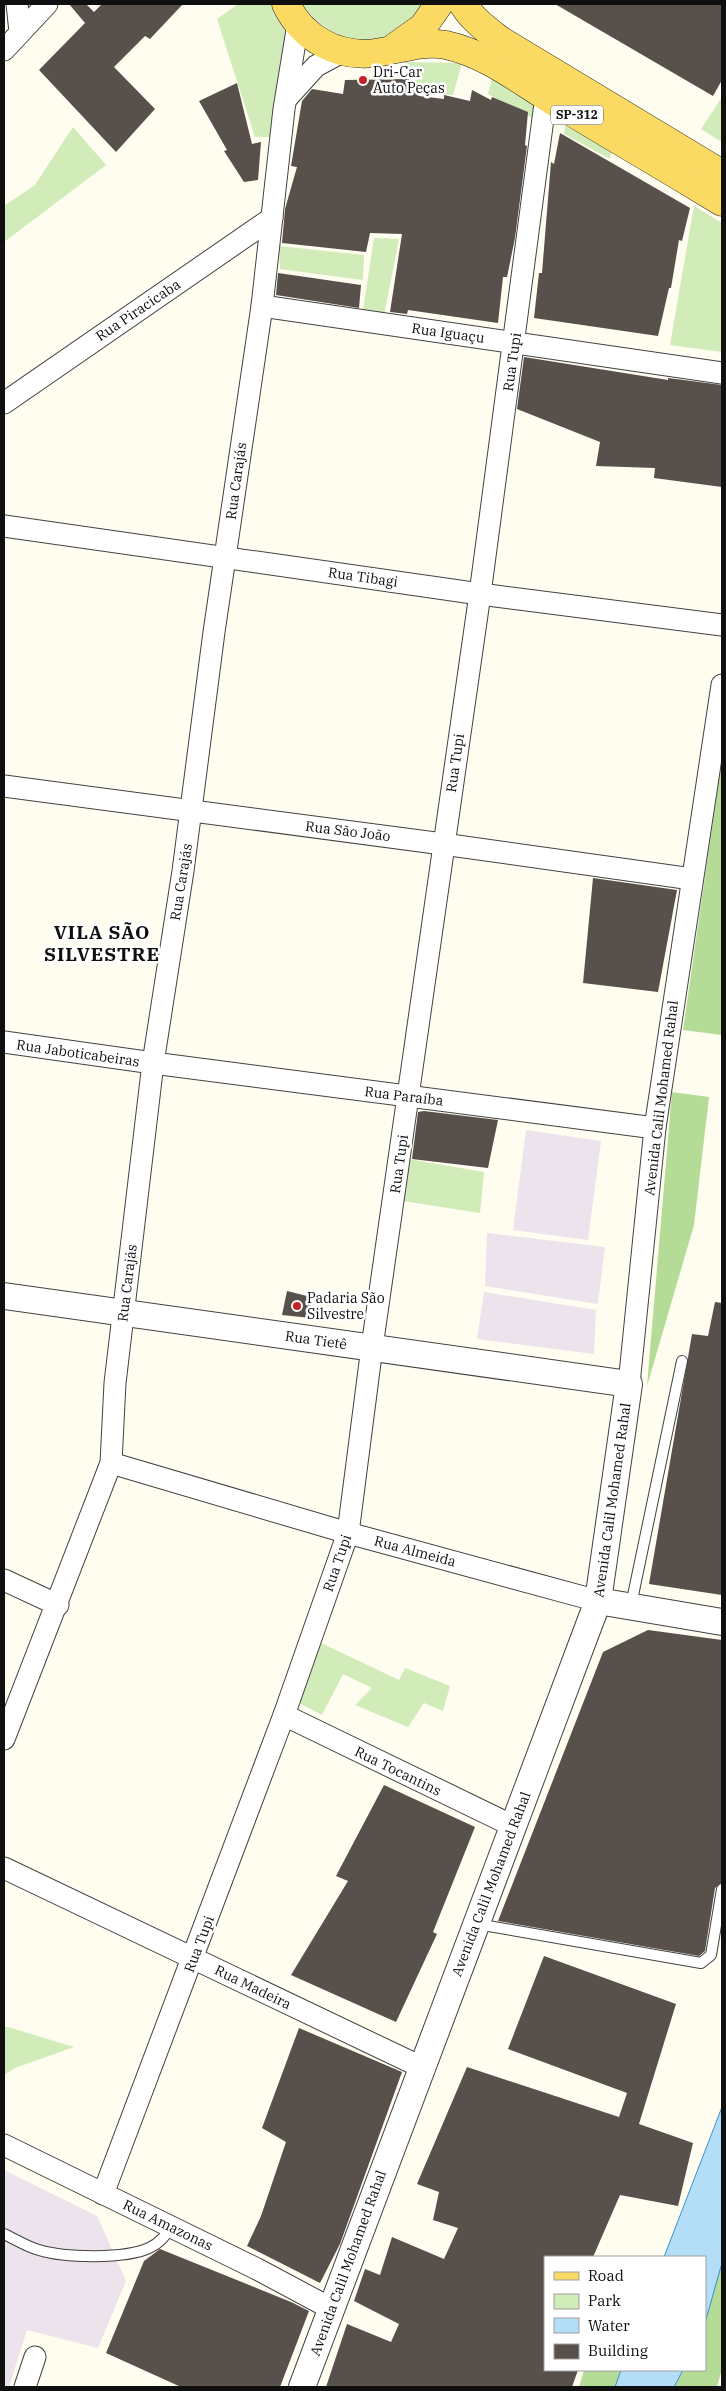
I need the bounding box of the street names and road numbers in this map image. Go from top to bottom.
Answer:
road number: SP-312 [551,106,603,124]
street label: Rua Piracicaba [92,275,184,345]
street label: Rua Iguaçu [410,319,486,347]
street label: Rua Tupi [499,331,525,393]
street label: Rua Carajás [222,441,250,521]
street label: Rua Tibagi [327,563,399,591]
street label: Rua Tupi [442,732,468,794]
street label: Rua São João [304,817,392,845]
street label: Rua Carajás [166,842,196,922]
street label: Avenida Calil Mohamed Rahal [640,999,682,1197]
street label: Rua Jaboticabeiras [15,1035,141,1071]
street label: Rua Paraíba [363,1082,445,1110]
street label: Rua Tupi [386,1133,412,1195]
street label: Rua Carajás [113,1243,141,1323]
street label: Rua Tietê [284,1327,348,1353]
street label: Avenida Calil Mohamed Rahal [589,1402,635,1598]
street label: Rua Almeida [372,1531,458,1571]
street label: Rua Tupi [319,1532,355,1594]
street label: Rua Tocantins [352,1742,444,1800]
street label: Avenida Calil Mohamed Rahal [447,1789,535,1979]
street label: Rua Tupi [180,1913,218,1975]
street label: Rua Madeira [212,1961,295,2013]
street label: Avenida Calil Mohamed Rahal [306,2168,390,2358]
street label: Rua Amazonas [120,2195,216,2255]

